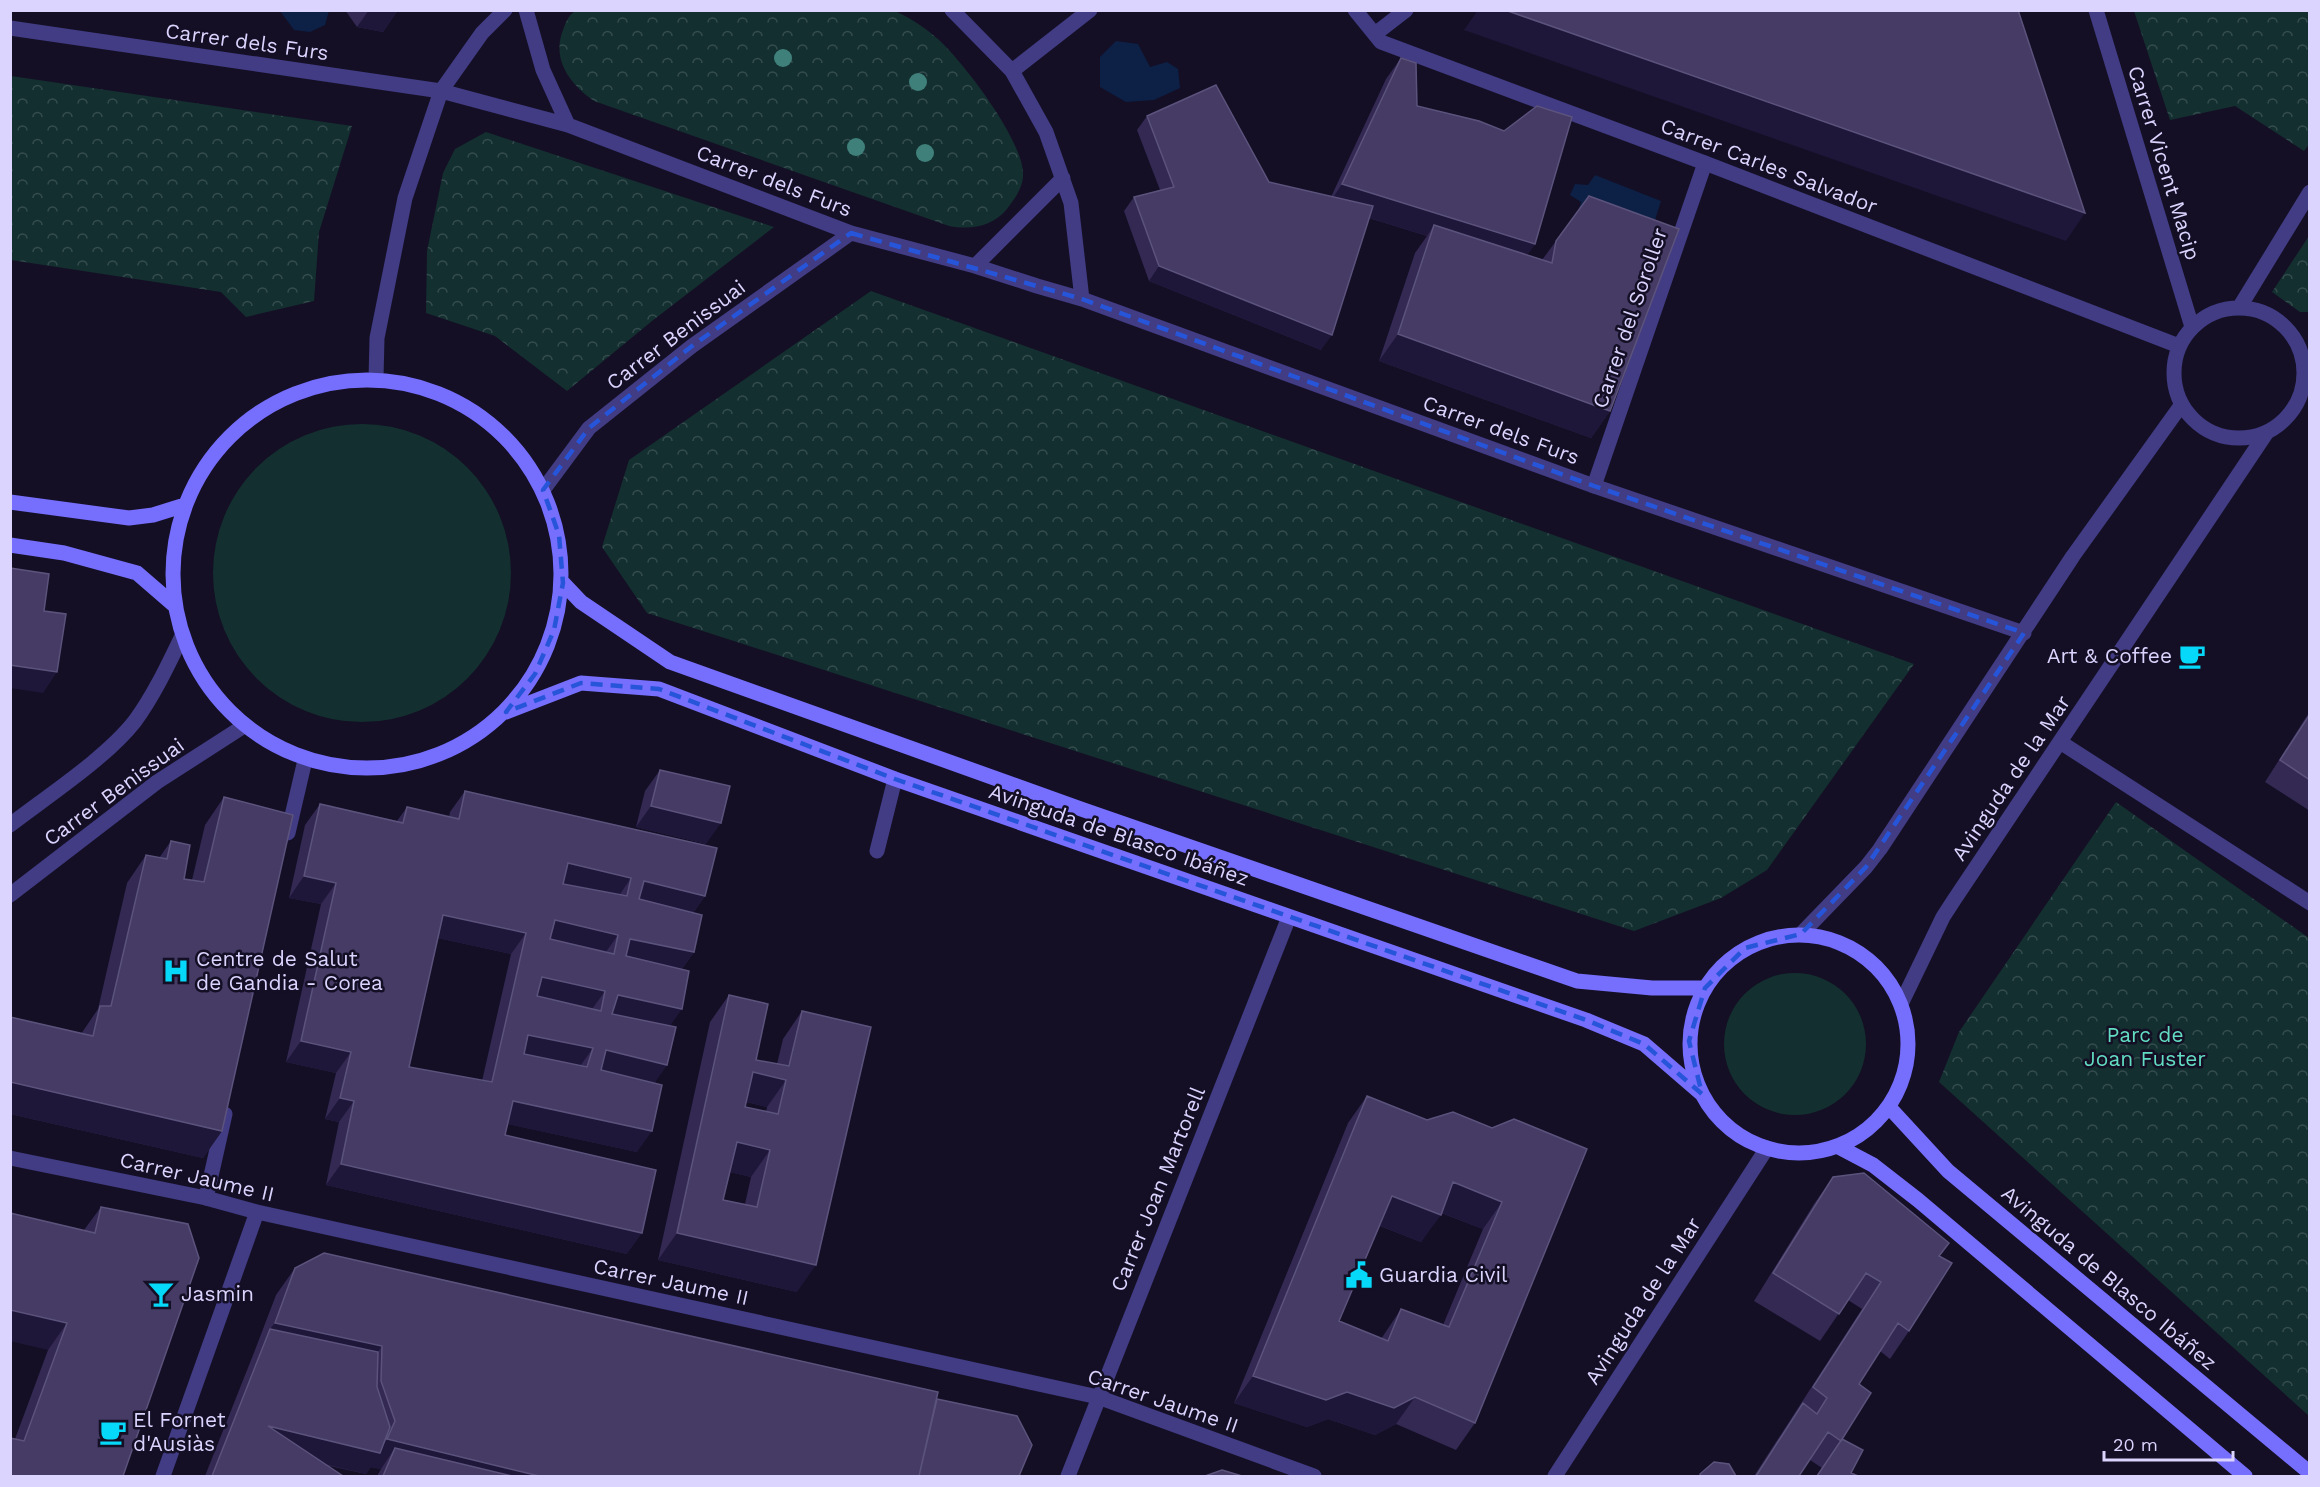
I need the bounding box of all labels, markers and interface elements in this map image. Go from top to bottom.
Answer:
street label: Carrer dels Furs [164,18,330,65]
street label: Carrer Vicent Macip [2123,63,2206,263]
street label: Carrer Carles Salvador [1657,113,1881,219]
street label: Carrer dels Furs [693,139,855,222]
street label: Carrer del Soroller [1587,224,1672,411]
street label: Carrer Benissuai [601,274,750,395]
street label: Carrer dels Furs [1420,390,1583,469]
cafe icon: Art & Coffee [2177,641,2207,671]
place label: Art & Coffee [2047,643,2172,668]
street label: Avinguda de la Mar [1946,690,2075,865]
street label: Carrer Benissuai [39,732,189,851]
street label: Avinguda de Blasco Ibáñez [986,778,1252,891]
place label: Centre de Salut de Gandia - Corea [196,946,383,995]
hospital icon: Centre de Salut de Gandia - Corea [161,956,191,986]
park label: Parc de Joan Fuster [2084,1022,2206,1071]
street label: Carrer Joan Martorell [1105,1082,1210,1295]
street label: Carrer Jaume II [117,1147,277,1206]
street label: Avinguda de Blasco Ibáñez [1997,1180,2222,1375]
street label: Avinguda de la Mar [1579,1212,1706,1389]
street label: Carrer Jaume II [591,1253,751,1310]
public building icon: Guardia Civil [1344,1260,1374,1290]
place label: Guardia Civil [1379,1262,1508,1287]
bar icon: Jasmin [146,1279,176,1309]
place label: Jasmin [181,1281,254,1306]
street label: Carrer Jaume II [1084,1363,1242,1438]
place label: El Fornet d'Ausiàs [133,1407,226,1456]
cafe icon: El Fornet d'Ausiàs [98,1417,128,1447]
scale bar [2104,1424,2233,1462]
text: 20 m [2113,1434,2158,1455]

